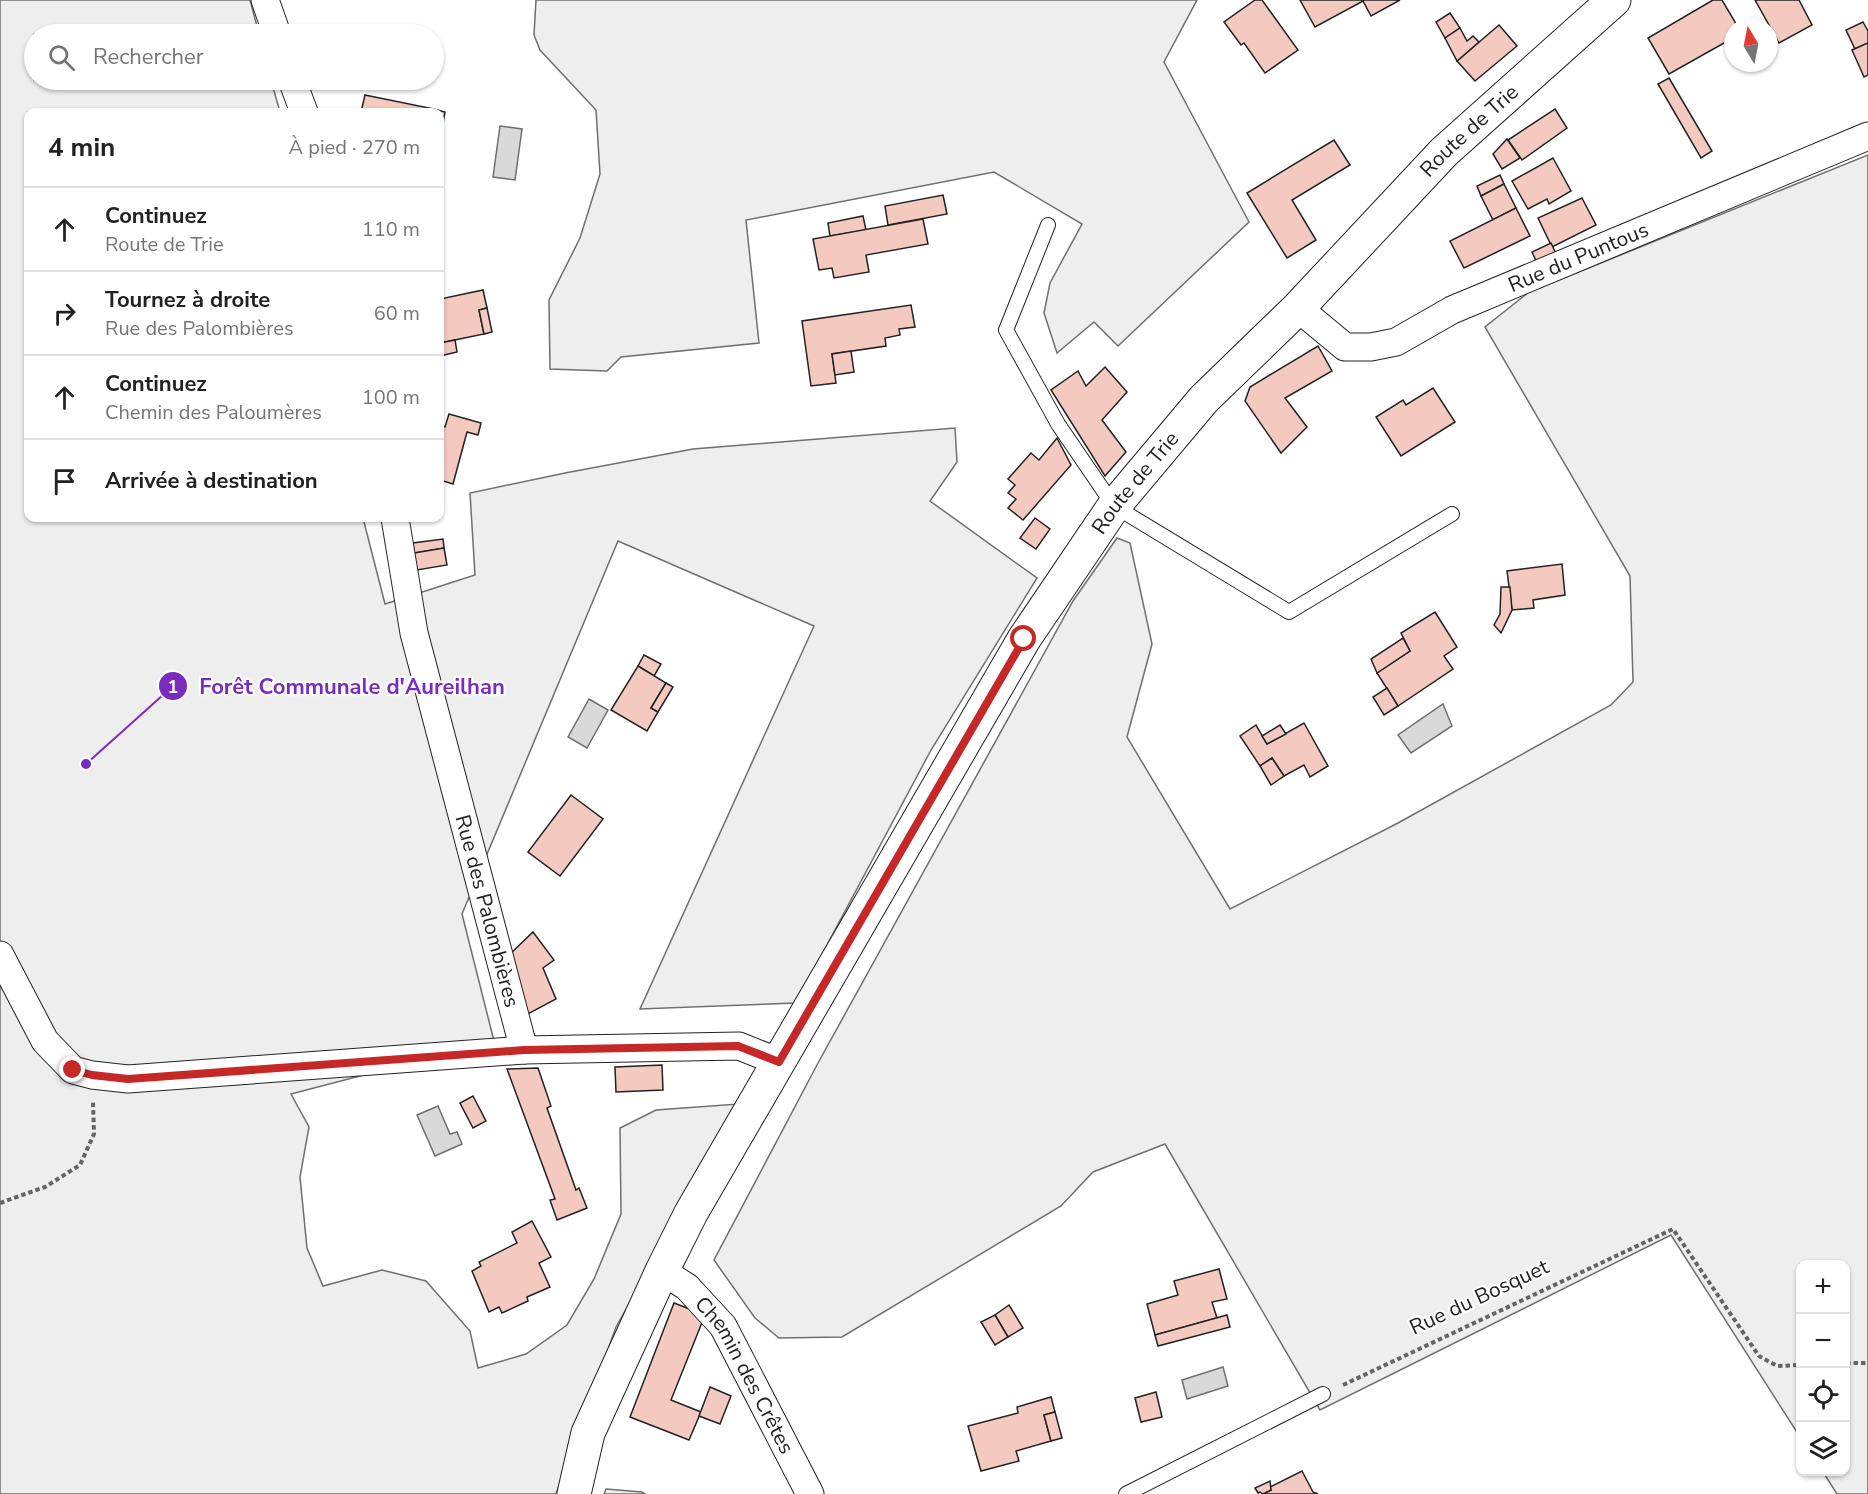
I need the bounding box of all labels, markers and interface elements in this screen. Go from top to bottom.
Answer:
north arrow [1724,18,1778,72]
search box [24,24,444,90]
icon: search [45,41,78,74]
text: Rechercher [93,42,204,72]
street label: Route de Trie [1414,78,1524,183]
text: 4 min [48,130,115,165]
text: À pied · 270 m [289,134,420,161]
text: Continuez [105,201,207,231]
icon: ahead [48,213,81,246]
street label: Rue du Puntous [1504,215,1653,299]
text: 110 m [362,216,420,243]
text: Route de Trie [105,231,224,258]
text: Tournez à droite [105,285,270,315]
icon: right [48,297,81,330]
text: 60 m [374,300,420,327]
text: Rue des Palombières [105,315,294,342]
text: Continuez [105,369,207,399]
icon: ahead [48,381,81,414]
text: 100 m [362,384,420,411]
text: Chemin des Paloumères [105,399,322,426]
street label: Route de Trie [1085,425,1185,540]
icon: arrive [48,465,81,498]
text: Arrivée à destination [105,466,318,496]
route start [1010,625,1036,651]
callout: Forêt Communale d'Aureilhan [158,666,517,706]
text: Forêt Communale d'Aureilhan [199,672,505,702]
text: 1 [168,675,178,699]
street label: Rue des Palombières [449,812,526,1010]
route end [59,1056,85,1082]
street label: Rue du Bosquet [1405,1252,1554,1341]
map controls [1796,1260,1850,1476]
button: + [1796,1260,1850,1314]
street label: Chemin des Crêtes [689,1290,801,1459]
button: − [1796,1314,1850,1368]
button: locate [1796,1368,1850,1422]
button: layers [1796,1422,1850,1476]

